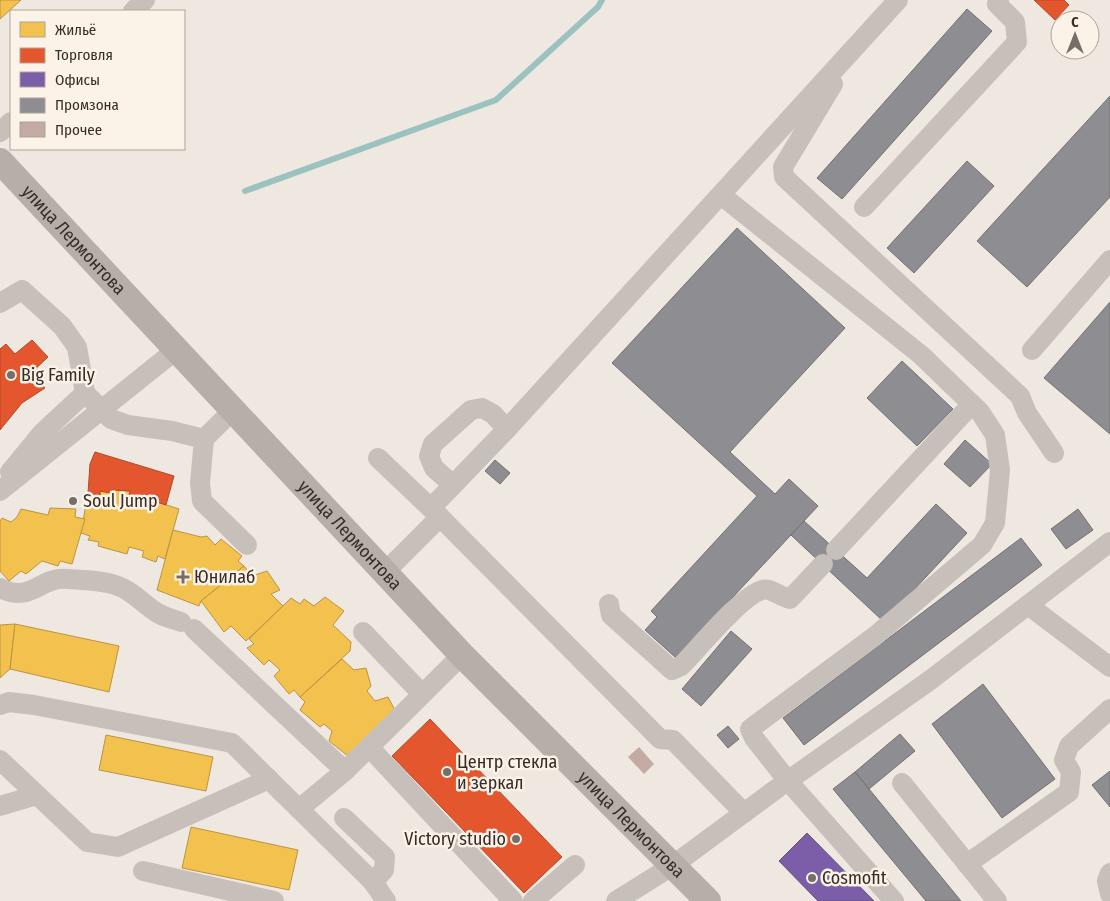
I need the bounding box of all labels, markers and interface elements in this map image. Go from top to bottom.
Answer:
legend [10,10,185,150]
north arrow [1050,10,1100,60]
text: С [1071,14,1079,31]
text: Жильё [55,21,96,39]
text: Торговля [55,46,113,64]
text: Офисы [55,71,100,89]
text: Промзона [55,96,119,114]
text: Прочее [55,121,102,139]
street label: улица Лермонтова [17,180,131,300]
place label: Big Family [21,364,95,386]
marker: Big Family [5,369,17,381]
street label: улица Лермонтова [293,475,407,595]
place label: Soul Jump [83,490,158,512]
marker: Soul Jump [67,495,79,507]
place label: Юнилаб [194,566,255,588]
marker: Юнилаб [176,570,190,584]
place label: Центр стекла и зеркал [457,751,558,794]
marker: Центр стекла и зеркал [441,766,453,778]
street label: улица Лермонтова [573,766,690,883]
place label: Victory studio [404,828,506,850]
marker: Victory studio [510,833,522,845]
place label: Cosmofit [822,867,887,889]
marker: Cosmofit [806,872,818,884]

